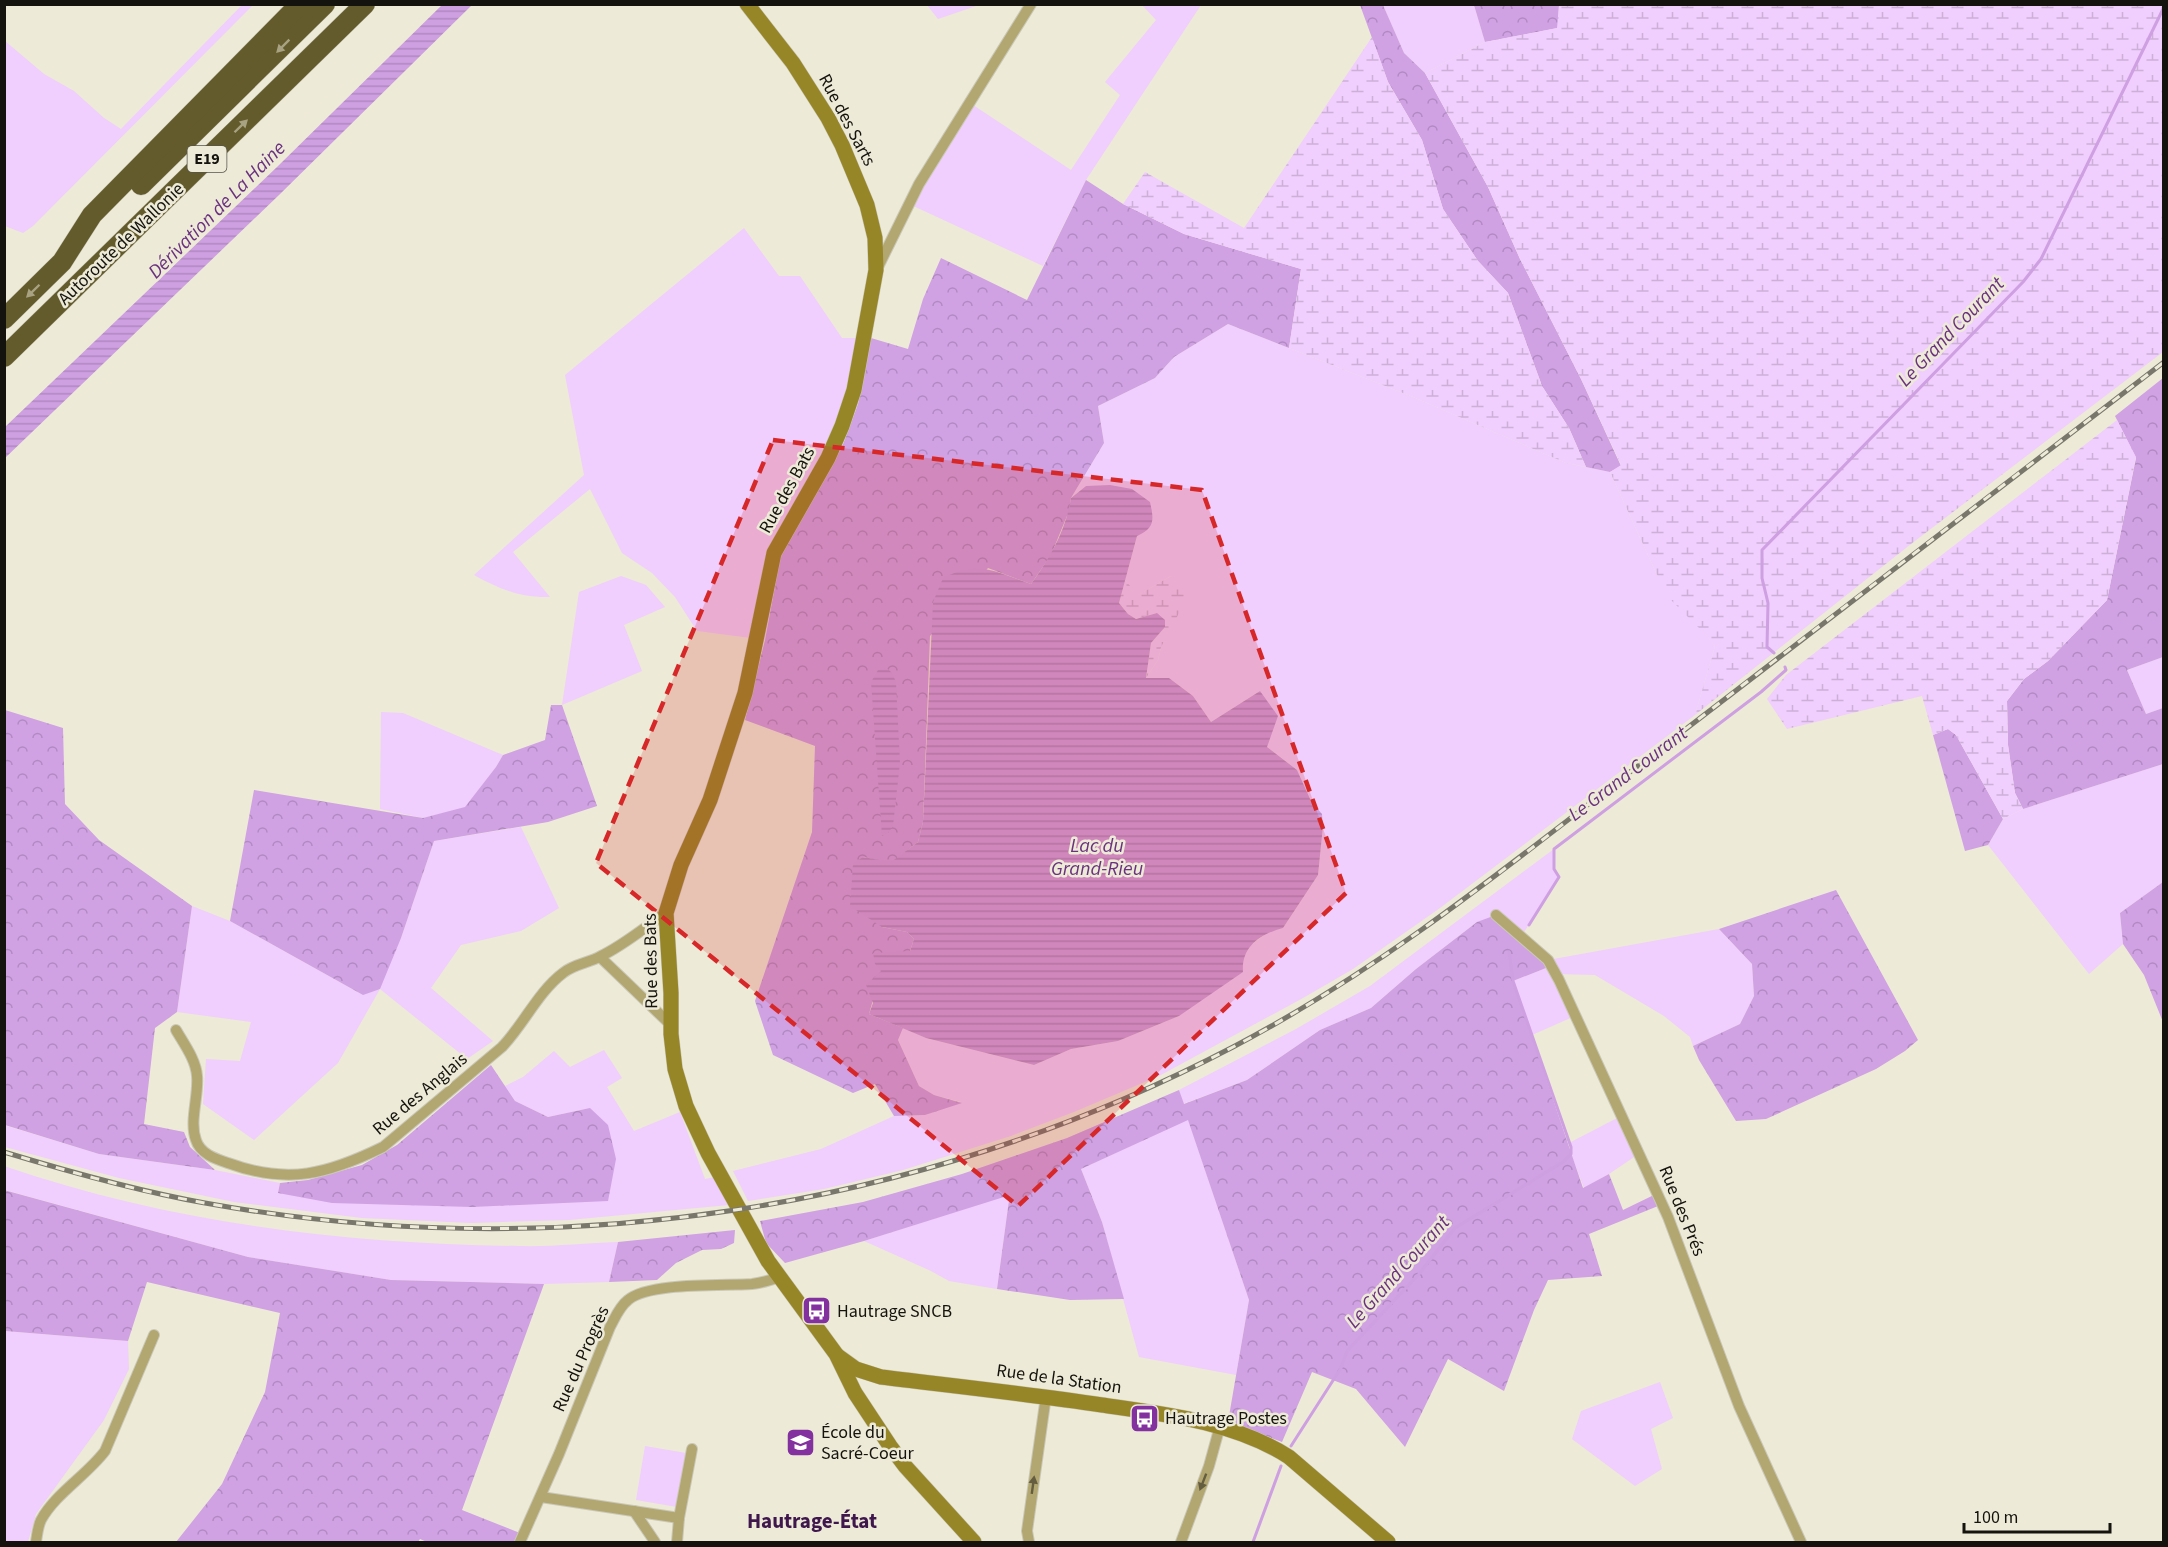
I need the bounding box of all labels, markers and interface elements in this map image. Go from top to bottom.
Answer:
one-way arrow [276,38,290,52]
street label: Rue des Sarts [812,70,882,170]
one-way arrow [234,119,249,133]
water label: Dérivation de La Haine [142,135,292,285]
road number: E19 [188,146,226,172]
street label: Autoroute de Wallonie [52,177,190,311]
water label: Le Grand Courant [1891,270,2011,393]
one-way arrow [27,283,41,297]
street label: Rue des Bats [753,442,821,538]
water label: Le Grand Courant [1562,719,1694,828]
water label: Lac du Grand-Rieu [1051,832,1143,883]
street label: Rue des Bats [638,913,664,1009]
street label: Rue des Anglais [367,1047,473,1141]
street label: Rue des Prés [1653,1162,1711,1260]
water label: Le Grand Courant [1340,1209,1457,1334]
bus stop icon: Hautrage SNCB [800,1295,832,1327]
place label: Hautrage SNCB [837,1299,952,1324]
street label: Rue du Progrès [546,1302,616,1416]
street label: Rue de la Station [995,1358,1123,1400]
bus stop icon: Hautrage Postes [1128,1402,1160,1434]
place label: Hautrage Postes [1165,1406,1287,1431]
place label: École du Sacré-Coeur [821,1420,914,1466]
school or university icon: École du Sacré-Coeur [784,1426,816,1458]
one-way arrow [1198,1473,1208,1491]
one-way arrow [1029,1475,1038,1494]
scale bar [1964,1496,2110,1534]
text: 100 m [1973,1505,2018,1530]
district label: Hautrage-État [747,1506,877,1536]

